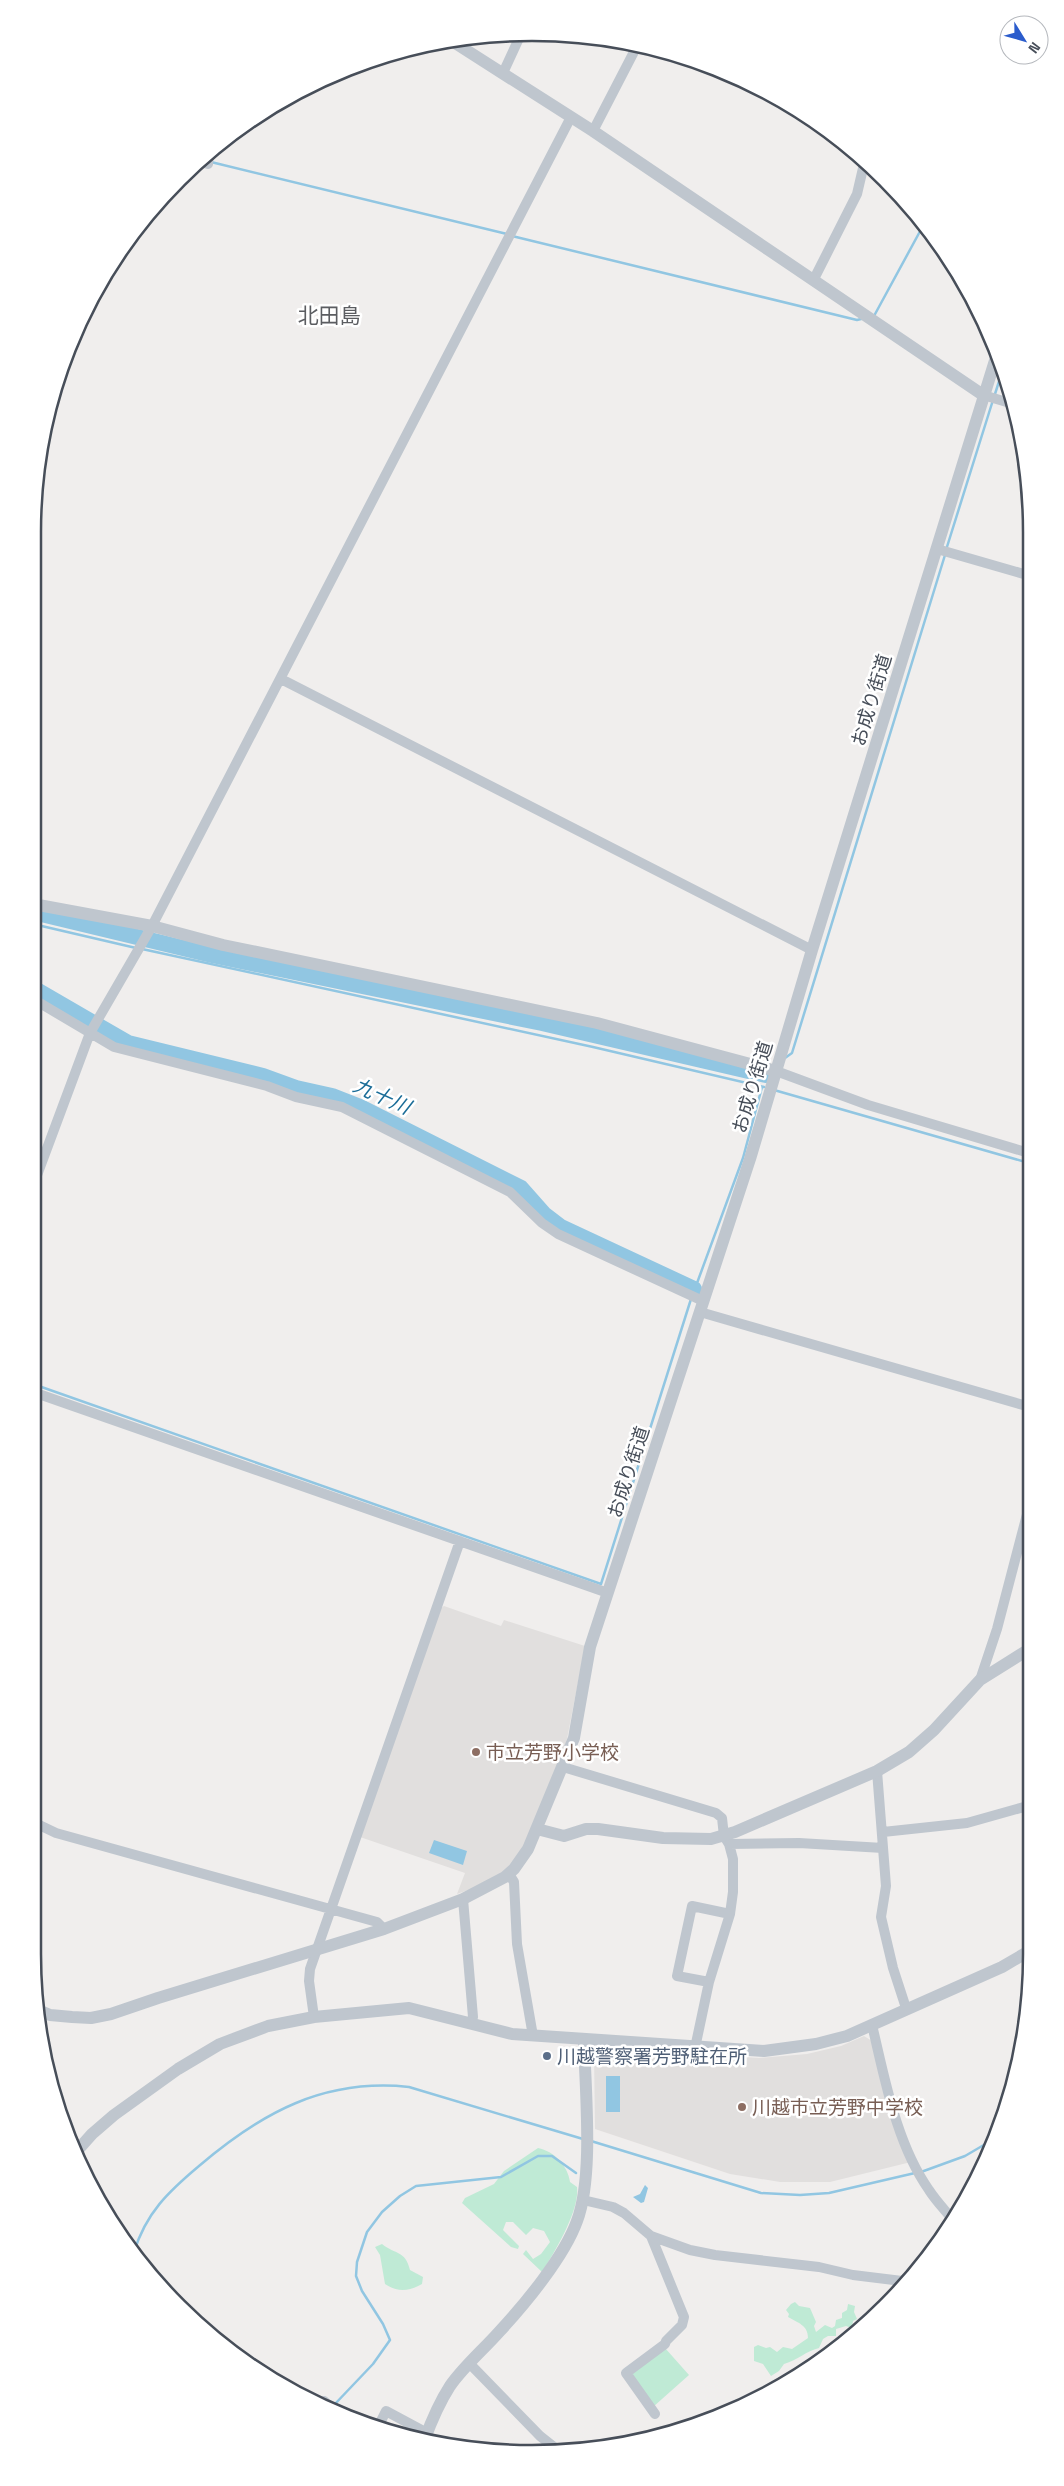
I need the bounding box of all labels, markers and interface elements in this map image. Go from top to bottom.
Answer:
north arrow [999,15,1049,65]
text: N [1024,39,1044,57]
district label: 北田島 [298,302,361,329]
street label: お成り街道 [846,651,897,749]
street label: お成り街道 [727,1038,778,1136]
water label: 九十川 [349,1072,417,1121]
street label: お成り街道 [602,1423,655,1521]
place label: 市立芳野小学校 [486,1740,619,1765]
marker: 市立芳野小学校 [470,1746,482,1758]
place label: 川越警察署芳野駐在所 [557,2044,747,2069]
marker: 川越警察署芳野駐在所 [541,2050,553,2062]
place label: 川越市立芳野中学校 [752,2095,923,2120]
marker: 川越市立芳野中学校 [736,2101,748,2113]

